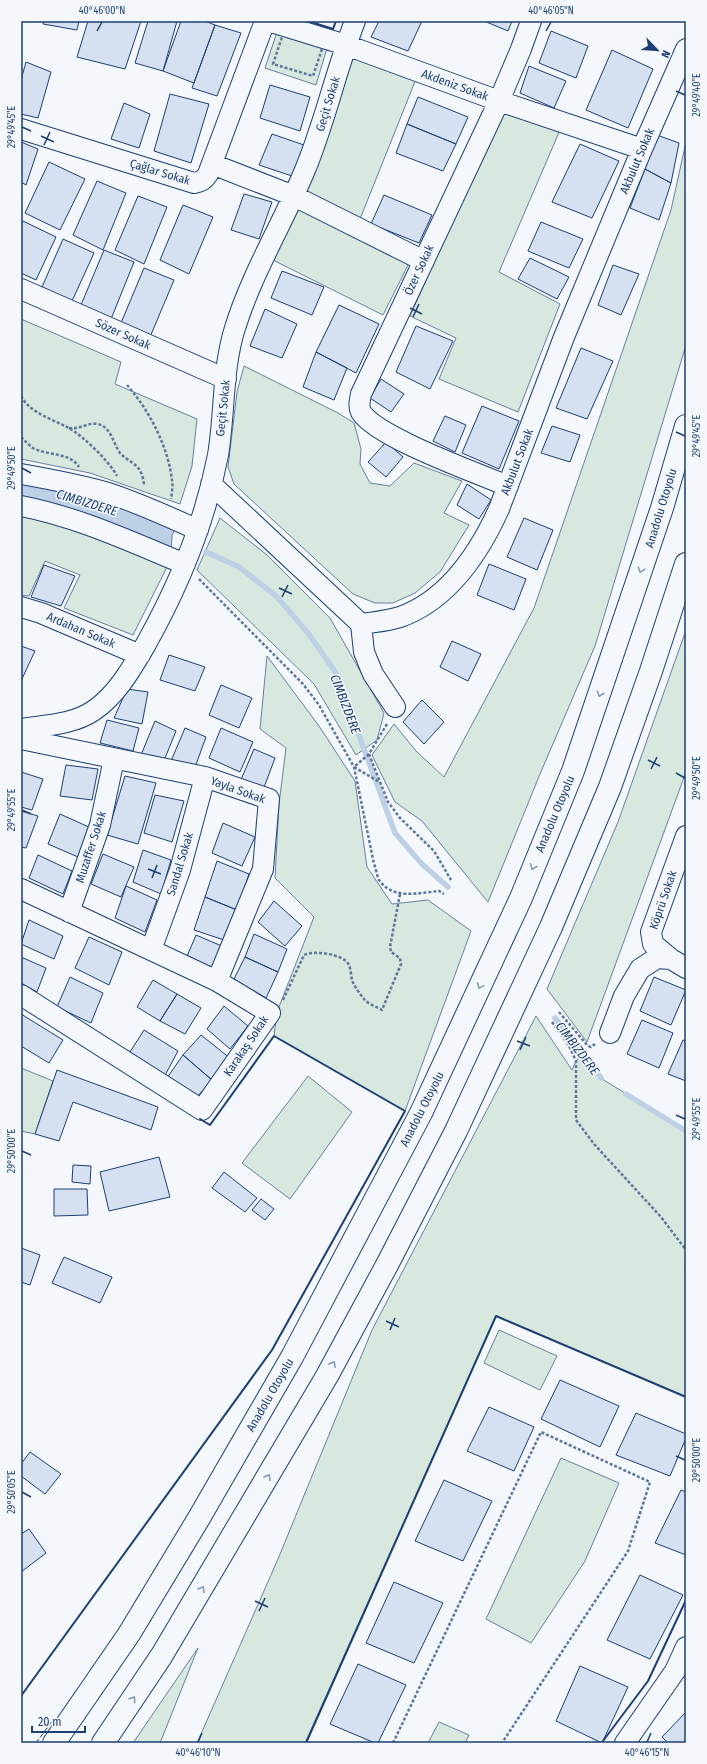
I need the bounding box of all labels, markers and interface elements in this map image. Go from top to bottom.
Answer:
text: 40°46'00"N [79,5,125,17]
text: 40°46'05"N [528,5,574,17]
north arrow [637,30,677,70]
text: N [658,48,673,60]
street label: Akdeniz Sokak [420,66,491,104]
text: 29°49'40"E [691,73,703,117]
street label: Geçit Sokak [313,74,343,133]
text: 29°49'45"E [6,105,18,148]
street label: Akbulut Sokak [617,126,657,196]
street label: Çağlar Sokak [128,156,192,188]
street label: Özer Sokak [399,241,437,298]
street label: Sözer Sokak [93,316,153,353]
street label: Geçit Sokak [213,379,233,437]
text: 29°49'45"E [691,414,703,457]
street label: Akbulut Sokak [498,426,536,497]
text: 29°49'50"E [6,446,18,490]
street label: Anadolu Otoyolu [642,467,680,549]
water label: CIMBIZDERE [55,486,120,519]
one-way arrow [637,567,646,574]
street label: Ardahan Sokak [45,609,118,651]
water label: CIMBIZDERE [327,672,364,737]
one-way arrow [596,690,605,697]
text: 29°49'50"E [691,756,703,800]
street label: Anadolu Otoyolu [533,773,577,855]
street label: Yayla Sokak [209,774,268,806]
text: 29°49'55"E [6,788,18,831]
street label: Muzaffer Sokak [73,809,109,885]
street label: Sandal Sokak [164,830,196,897]
one-way arrow [530,864,538,871]
street label: Köprü Sokak [646,868,680,931]
one-way arrow [477,982,485,989]
street label: Karakaş Sokak [221,1013,272,1079]
water label: CIMBIZDERE [553,1019,603,1079]
street label: Anadolu Otoyolu [397,1069,447,1149]
text: 29°49'55"E [691,1097,703,1140]
text: 29°50'00"E [6,1129,18,1173]
street label: Anadolu Otoyolu [243,1356,297,1434]
one-way arrow [328,1361,335,1368]
text: 29°50'00"E [691,1438,703,1482]
text: 29°50'05"E [6,1470,18,1514]
one-way arrow [263,1474,270,1481]
one-way arrow [197,1586,204,1593]
one-way arrow [128,1696,136,1703]
scale bar [32,1708,85,1734]
text: 20 m [38,1715,62,1729]
text: 40°46'10"N [175,1747,221,1759]
text: 40°46'15"N [625,1747,669,1759]

